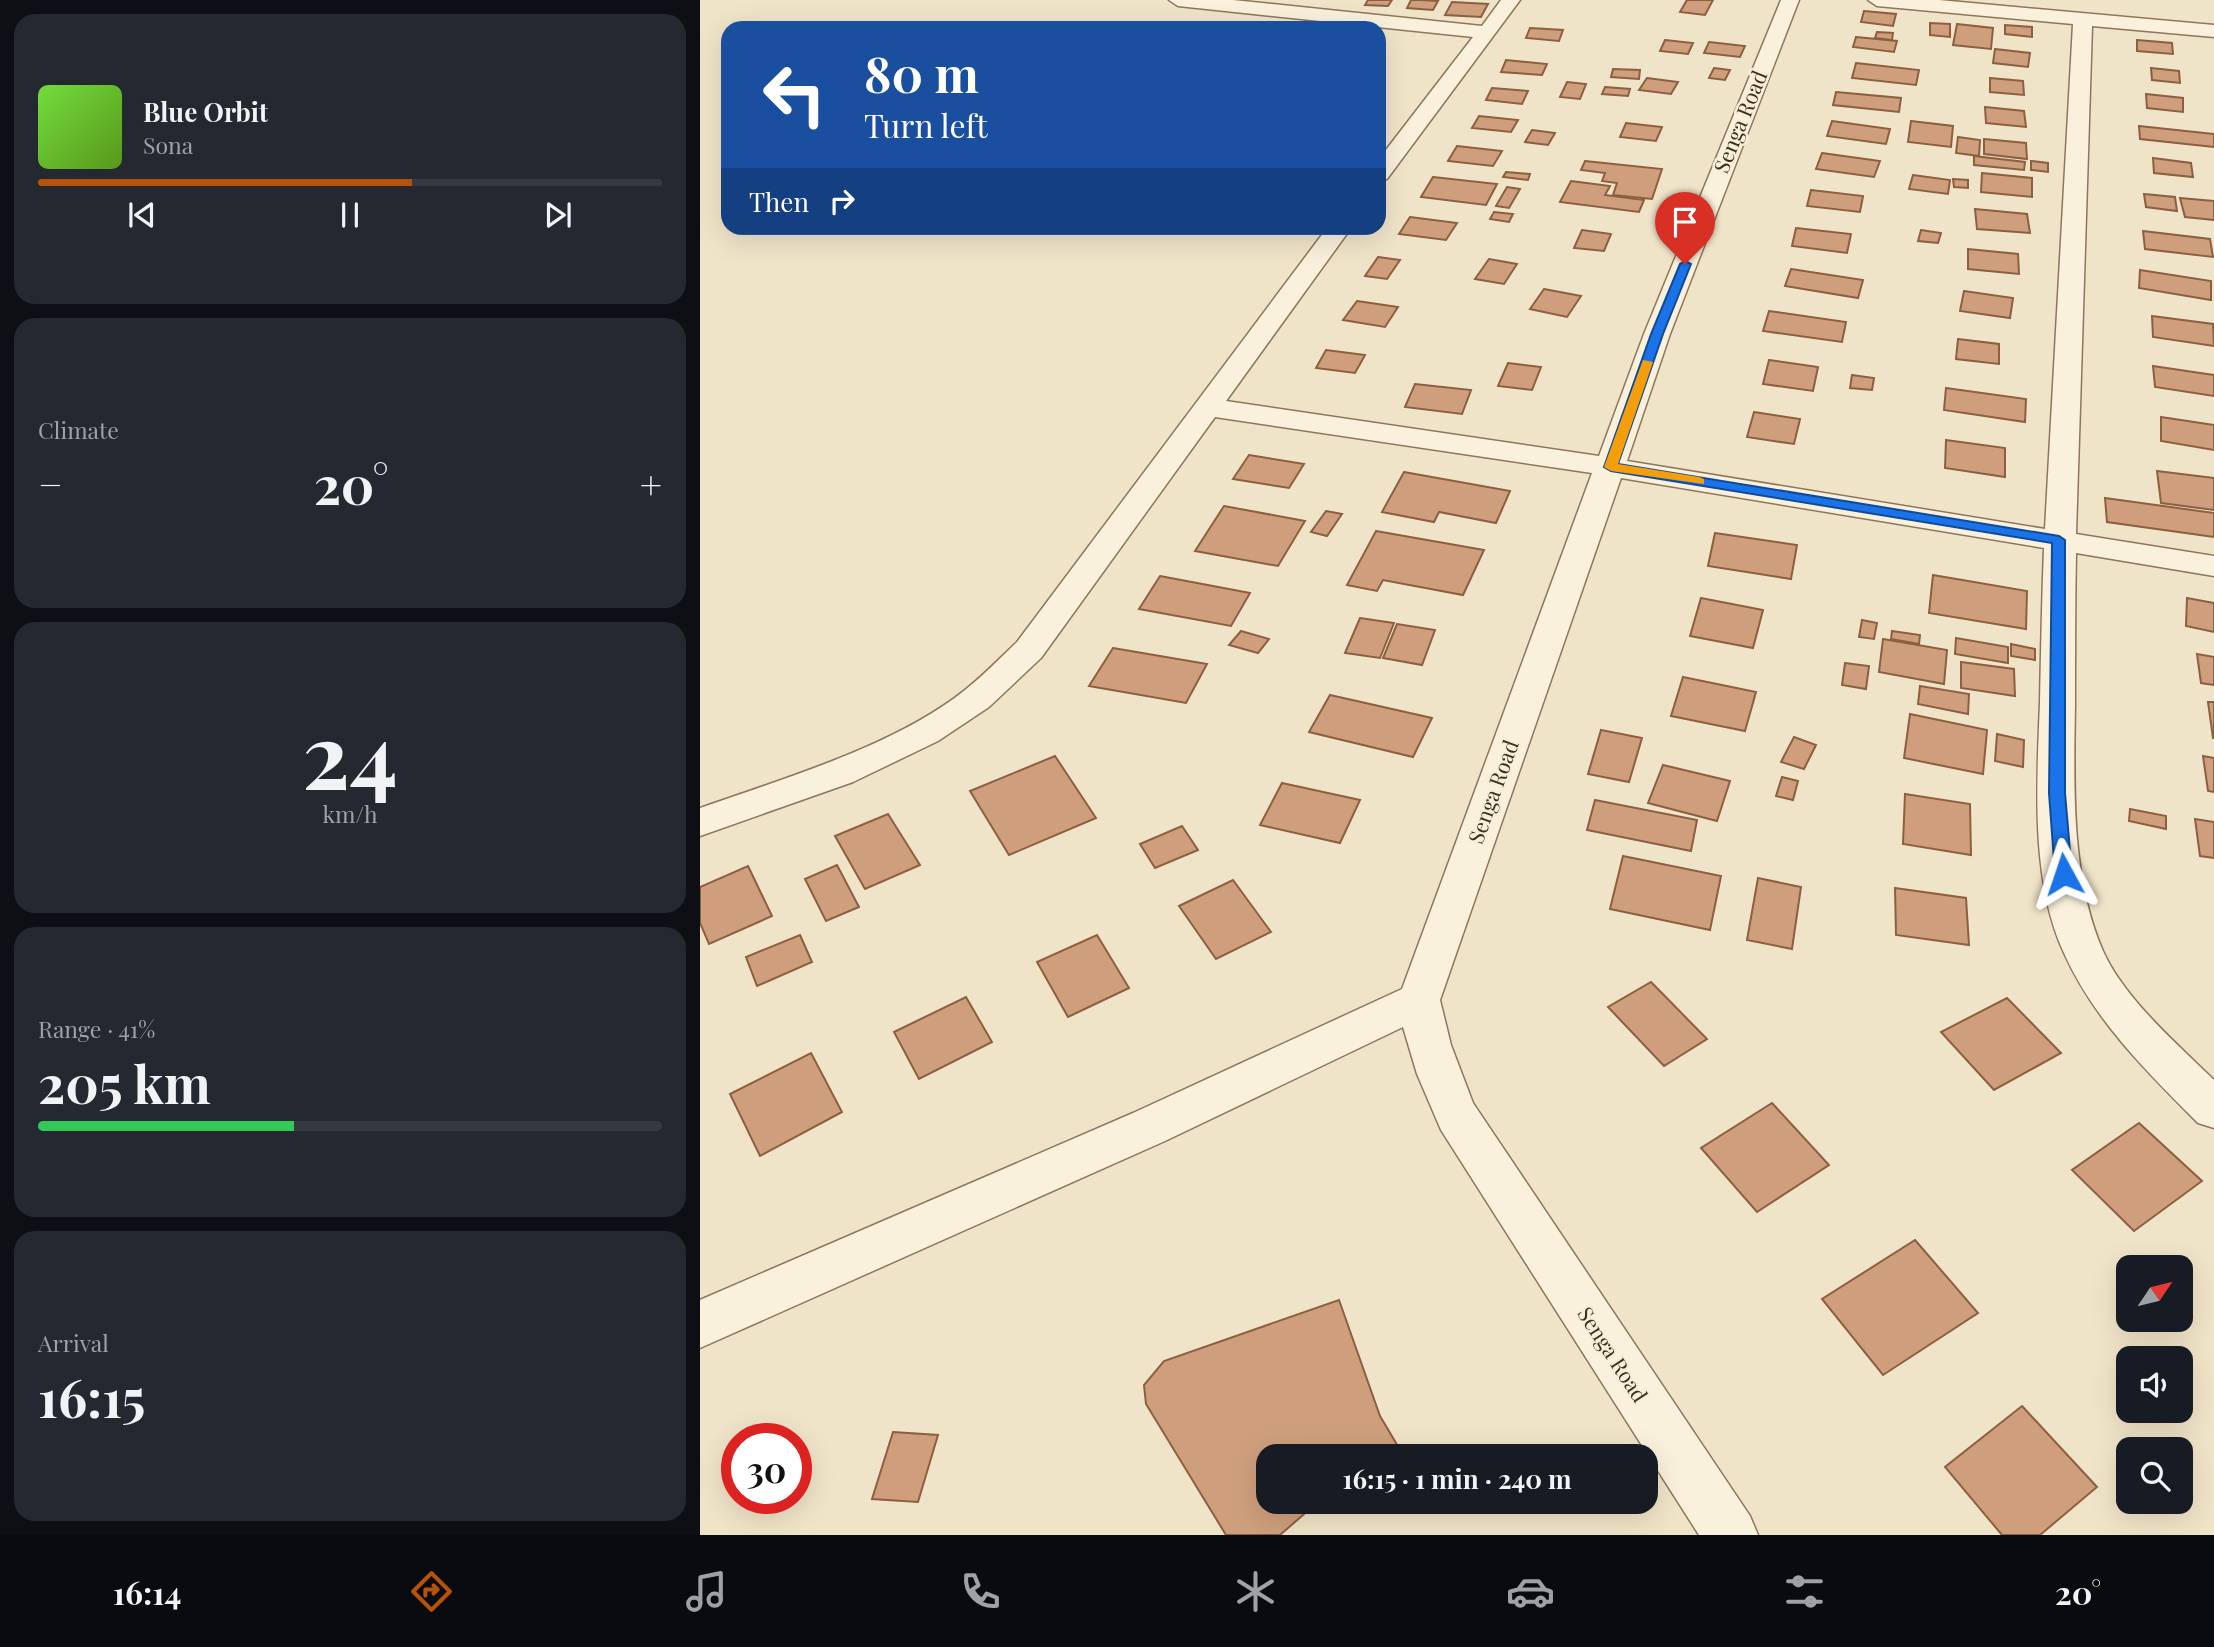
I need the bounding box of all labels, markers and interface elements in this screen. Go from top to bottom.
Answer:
text: 80 m [864,40,979,105]
icon: left [749,49,840,140]
street label: Senga Road [1706,66,1772,177]
text: Blue Orbit [143,94,268,129]
text: Turn left [864,103,988,146]
text: Sona [143,129,193,160]
icon: right [823,182,861,220]
text: Then [749,184,809,219]
pin [1655,192,1715,264]
icon: previous [123,196,161,234]
icon: pause [331,196,369,234]
icon: next [539,196,577,234]
icon: arrive [1666,203,1704,241]
text: Climate [38,414,119,445]
text: 20° [314,449,389,518]
text: − [38,458,63,509]
text: + [640,458,662,509]
text: 24 [302,692,398,813]
street label: Senga Road [1460,736,1524,847]
text: km/h [322,798,378,829]
position arrow [2027,837,2101,911]
text: Range · 41% [38,1013,155,1044]
text: 205 km [38,1048,211,1117]
north arrow [2116,1255,2193,1332]
map controls [2116,1255,2193,1514]
street label: Senga Road [1572,1301,1655,1407]
text: Arrival [38,1327,109,1358]
button: sound [2116,1346,2193,1423]
text: 16:15 [38,1362,145,1431]
speed limit sign: 30 [721,1423,812,1514]
button: search [2116,1437,2193,1514]
text: 16:15 · 1 min · 240 m [1342,1461,1572,1496]
icon: directions [407,1567,456,1616]
icon: music [682,1567,731,1616]
icon: phone [956,1567,1005,1616]
icon: climate [1231,1567,1280,1616]
icon: car [1506,1567,1555,1616]
icon: filters [1780,1567,1829,1616]
text: 16:14 [113,1570,181,1613]
text: 20° [2055,1570,2101,1613]

